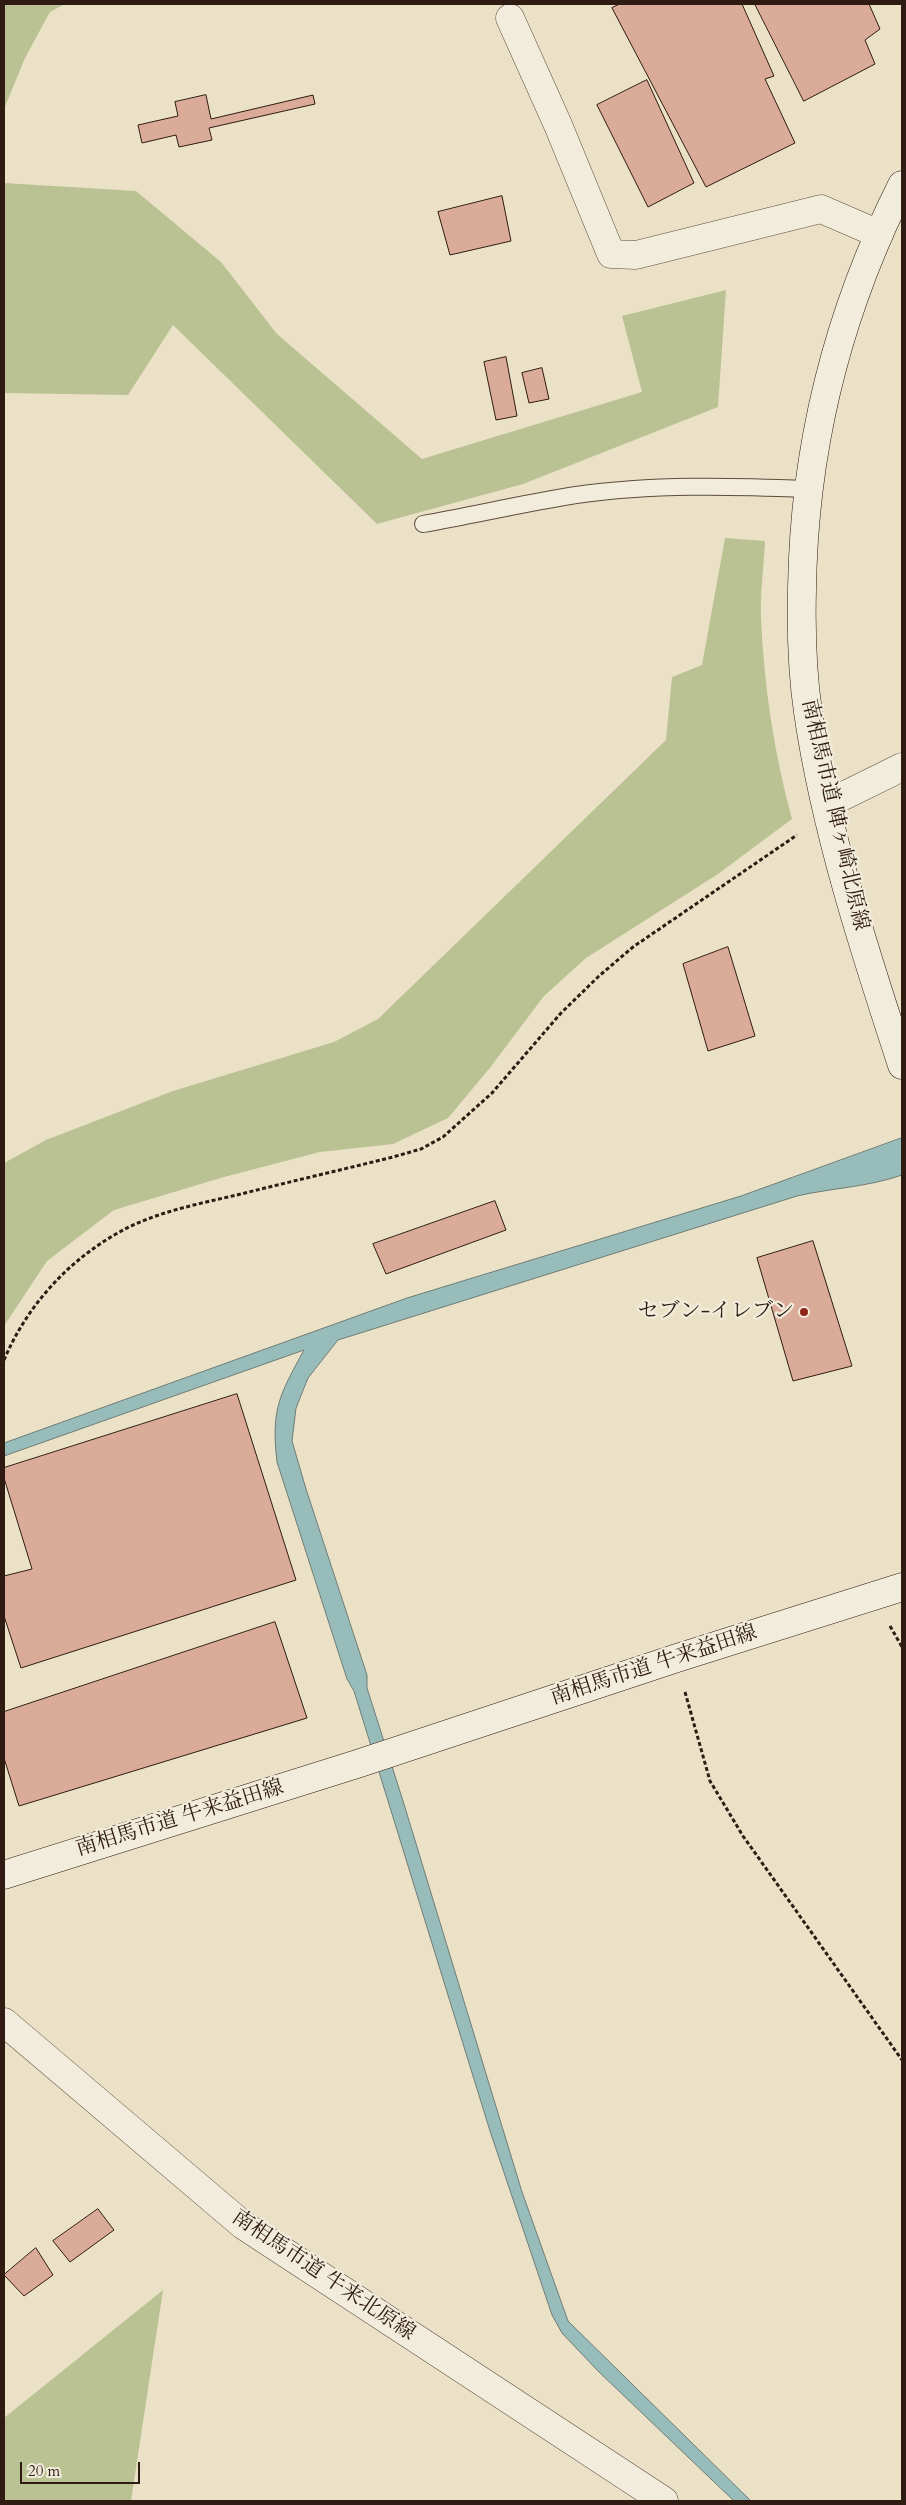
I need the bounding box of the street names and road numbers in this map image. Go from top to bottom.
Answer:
street label: 南相馬市道 陣ヶ崎北原線 [795,697,873,933]
street label: 南相馬市道 牛来益田線 [548,1621,760,1711]
street label: 南相馬市道 牛来益田線 [73,1775,287,1863]
street label: 南相馬市道 牛来北原線 [227,2205,419,2347]

